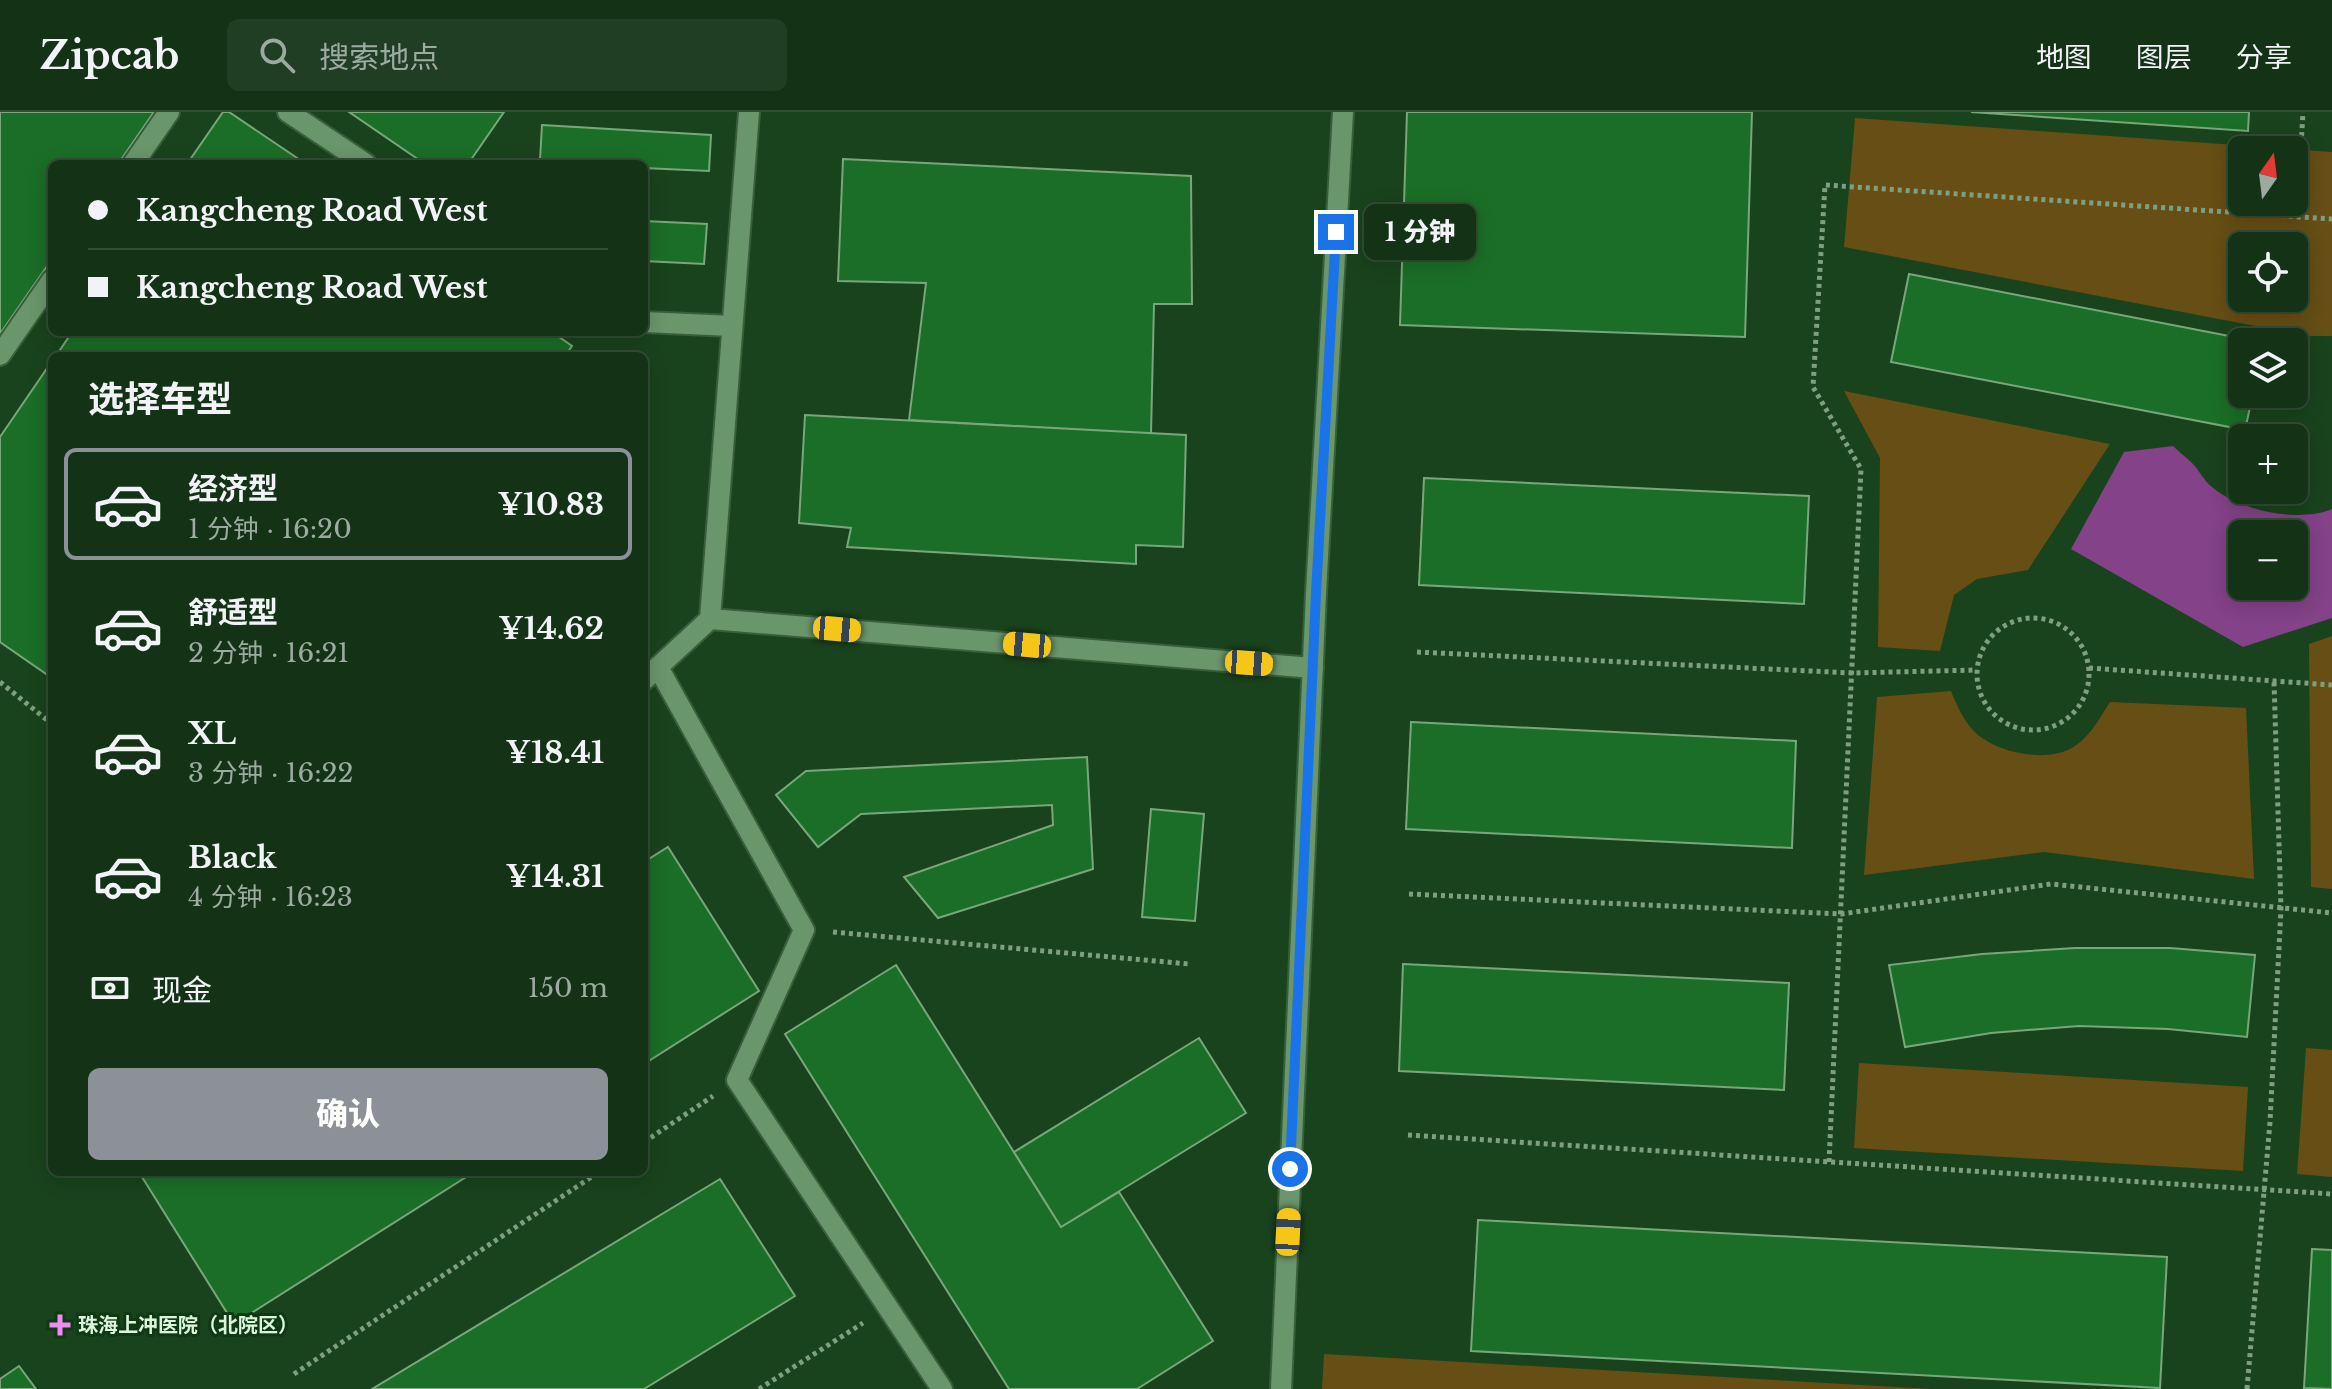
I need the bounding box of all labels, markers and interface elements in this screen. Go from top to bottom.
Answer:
search box [227,19,787,91]
text: Zipcab [40,32,179,79]
icon: search [255,33,299,77]
text: 搜索地点 [319,39,439,76]
text: 地图 [2036,40,2092,75]
text: 图层 [2136,40,2192,75]
text: 分享 [2236,40,2292,75]
north arrow [2228,136,2308,216]
map controls [2228,136,2308,600]
text: Kangcheng Road West [136,192,488,229]
callout: 1 分钟 [1364,204,1476,260]
route end [1318,214,1354,250]
text: 1 分钟 [1385,216,1455,248]
button: locate [2228,232,2308,312]
text: Kangcheng Road West [136,269,488,306]
button: layers [2228,328,2308,408]
text: 选择车型 [88,377,232,422]
button: + [2228,424,2308,504]
icon: car [92,468,164,540]
text: 经济型 [188,470,278,507]
text: ¥10.83 [497,486,604,523]
text: 1 分钟 · 16:20 [188,513,352,545]
button: − [2228,520,2308,600]
icon: car [92,592,164,664]
text: 舒适型 [188,594,278,631]
text: ¥14.62 [498,610,604,647]
car [812,615,862,643]
car [1002,631,1052,659]
text: 2 分钟 · 16:21 [188,637,349,669]
car [1224,649,1274,677]
text: XL [188,715,236,752]
icon: car [92,716,164,788]
text: ¥18.41 [506,734,604,771]
text: 3 分钟 · 16:22 [188,757,354,789]
text: Black [188,839,276,876]
icon: car [92,840,164,912]
text: ¥14.31 [505,858,604,895]
text: 4 分钟 · 16:23 [188,881,353,913]
icon: cash [88,966,132,1010]
text: 现金 [152,972,212,1009]
text: 150 m [528,972,608,1004]
button: 确认 [88,1068,608,1160]
route start [1272,1151,1308,1187]
car [1275,1207,1301,1257]
place label: 珠海上冲医院（北院区） [78,1313,298,1337]
marker: 珠海上冲医院（北院区） [49,1314,71,1336]

